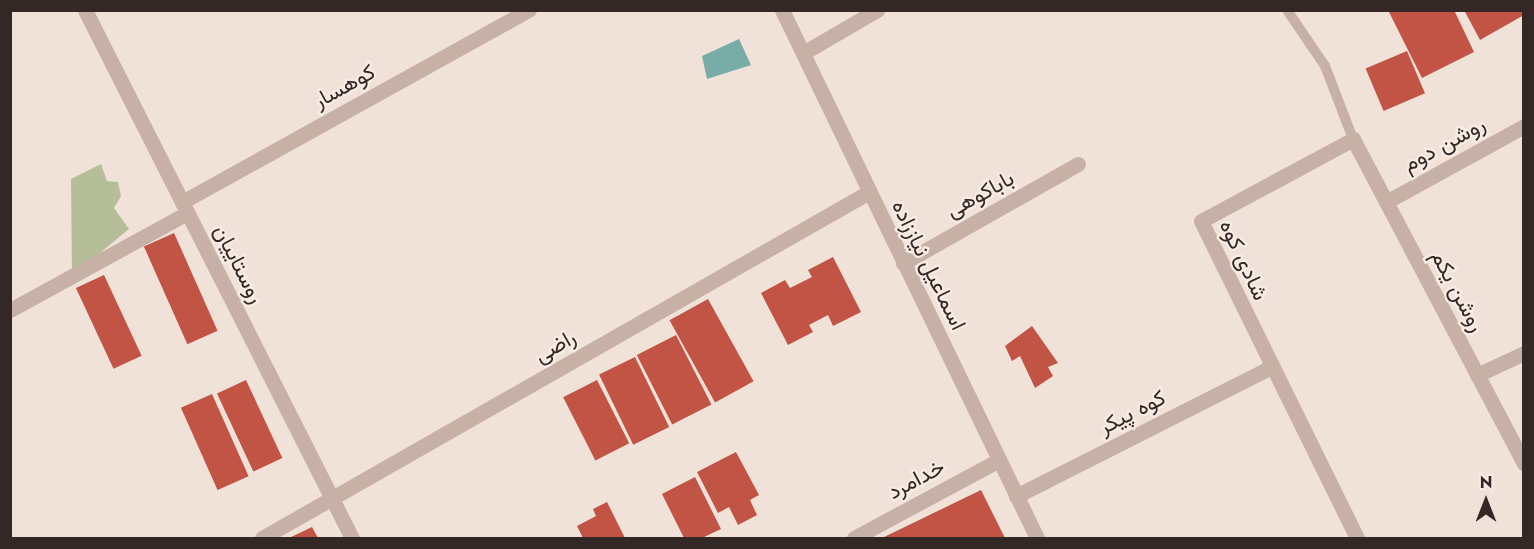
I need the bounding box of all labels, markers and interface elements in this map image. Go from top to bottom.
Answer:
street label: کوهسار [308,58,380,114]
street label: روشن دوم [1398,111,1490,177]
street label: باباکوهی [941,165,1019,223]
street label: اسماعیل نیاززاده [886,196,972,334]
street label: شادی کوه [1214,216,1274,304]
street label: روستاییان [208,220,270,308]
street label: روشن یکم [1425,246,1491,336]
street label: راضی [529,324,581,368]
street label: کوه پیکر [1094,384,1170,440]
street label: خدامرد [883,453,949,505]
north arrow [1456,471,1516,531]
text: N [1480,471,1492,494]

